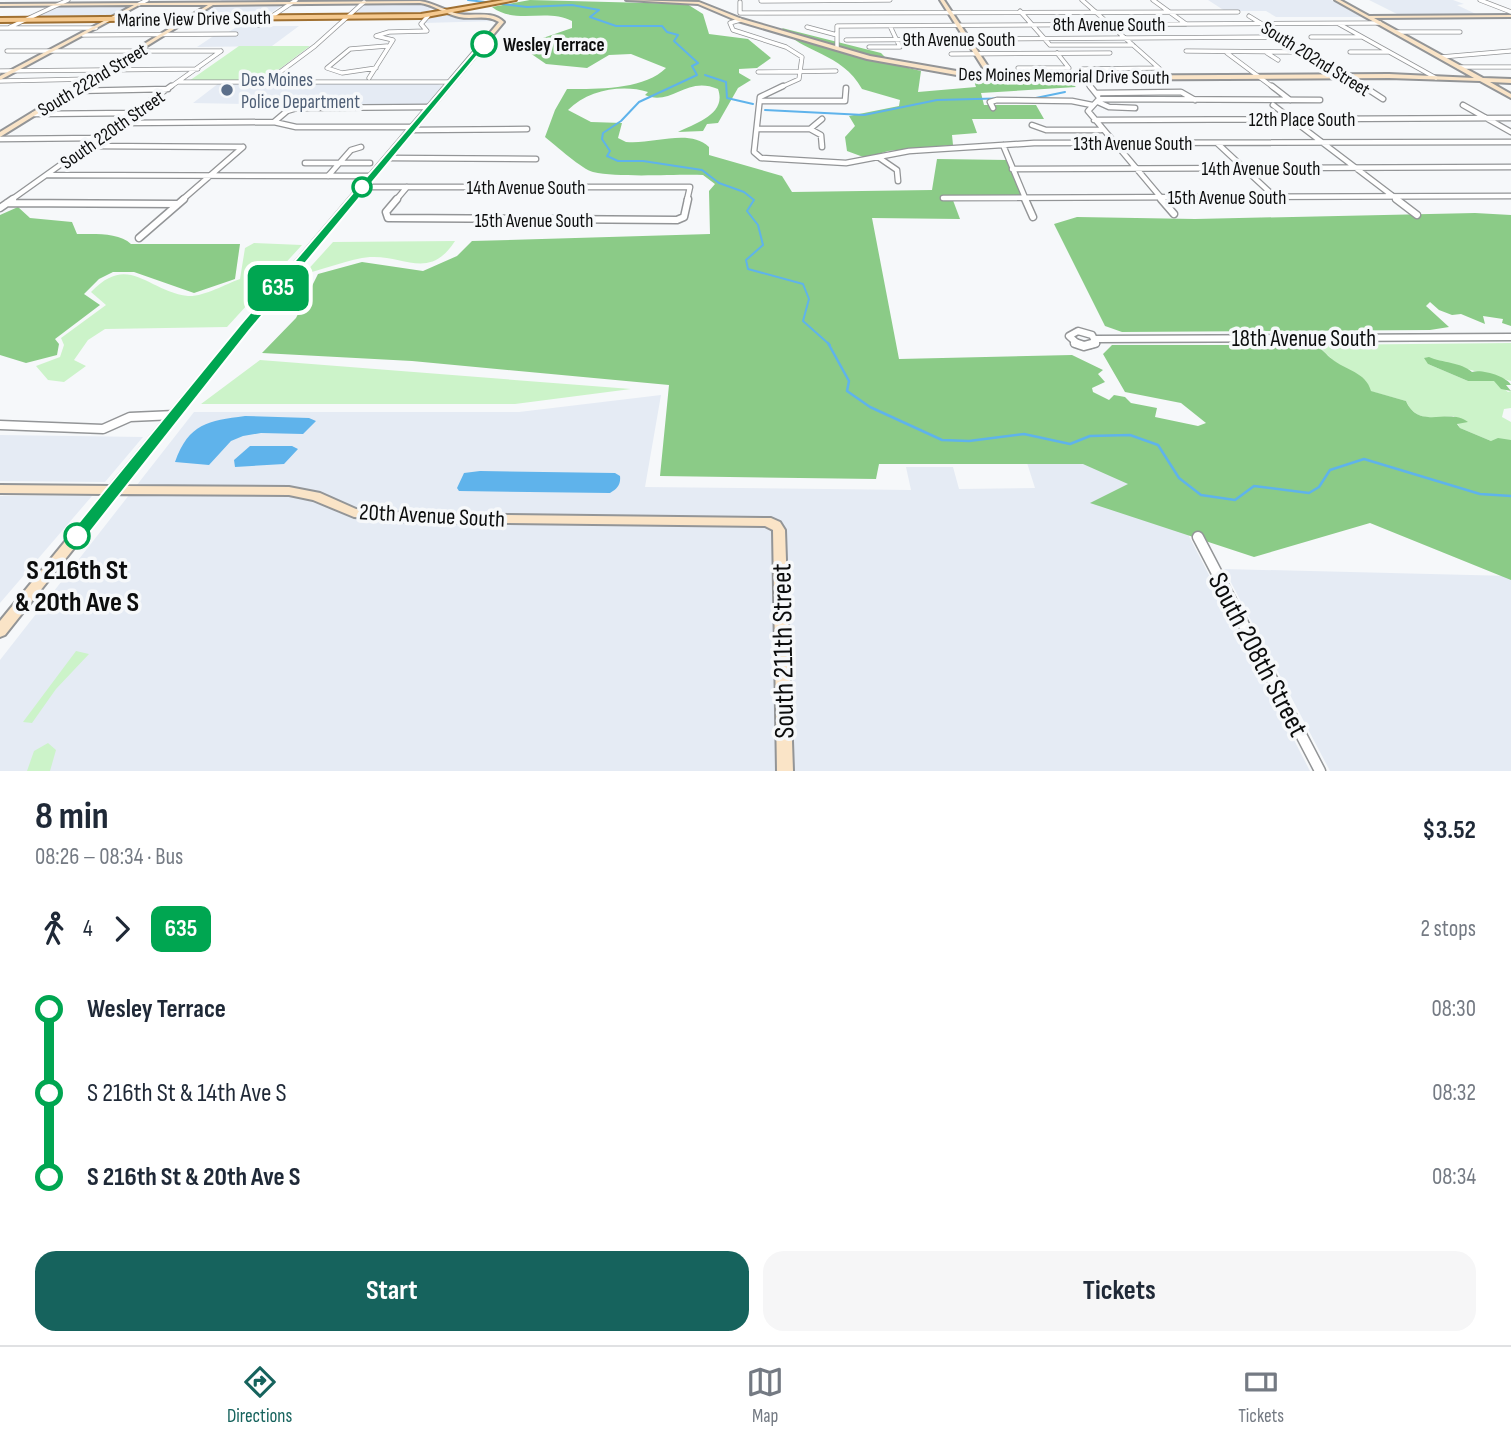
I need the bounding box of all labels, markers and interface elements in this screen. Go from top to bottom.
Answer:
street label: Marine View Drive South [117,7,271,32]
street label: 8th Avenue South [1053,14,1165,37]
street label: South 202nd Street [1256,17,1374,102]
street label: 9th Avenue South [903,29,1015,52]
marker: Wesley Terrace [471,31,497,57]
place label: Wesley Terrace [503,34,605,57]
street label: South 222nd Street [34,38,152,122]
street label: Des Moines Memorial Drive South [958,63,1170,90]
place label: Des Moines Police Department [241,69,360,114]
marker: Des Moines Police Department [219,82,235,98]
street label: South 220th Street [56,86,170,175]
street label: 12th Place South [1249,109,1355,132]
street label: 13th Avenue South [1074,133,1192,156]
street label: 14th Avenue South [1202,158,1320,181]
unlabelled marker [352,177,372,197]
street label: 14th Avenue South [467,177,585,200]
street label: 15th Avenue South [1168,187,1286,210]
street label: 15th Avenue South [475,210,593,233]
line badge: 635 [238,265,318,311]
text: 635 [262,273,294,302]
street label: 18th Avenue South [1232,325,1376,353]
street label: 20th Avenue South [358,498,506,534]
marker: S 216th St & 20th Ave S [64,523,90,549]
place label: S 216th St & 20th Ave S [15,554,139,619]
street label: South 211th Street [765,563,802,739]
street label: South 208th Street [1201,567,1315,742]
text: 8 min [35,794,109,839]
text: $3.52 [1422,815,1476,846]
text: 08:26 – 08:34 · Bus [35,843,183,871]
icon: walk [35,910,73,948]
icon: forward [103,910,141,948]
text: 635 [165,914,197,943]
text: 4 [83,915,93,943]
text: 2 stops [1420,915,1476,943]
text: Wesley Terrace [87,994,226,1025]
text: 08:30 [1431,995,1476,1023]
text: S 216th St & 14th Ave S [87,1078,287,1109]
text: 08:32 [1432,1079,1476,1107]
text: S 216th St & 20th Ave S [87,1162,300,1193]
text: 08:34 [1432,1163,1476,1191]
button: Start [35,1251,749,1331]
button: Tickets [763,1251,1476,1331]
tab: Directions [227,1363,292,1428]
tab: Map [746,1363,784,1428]
tab: Tickets [1238,1363,1284,1428]

